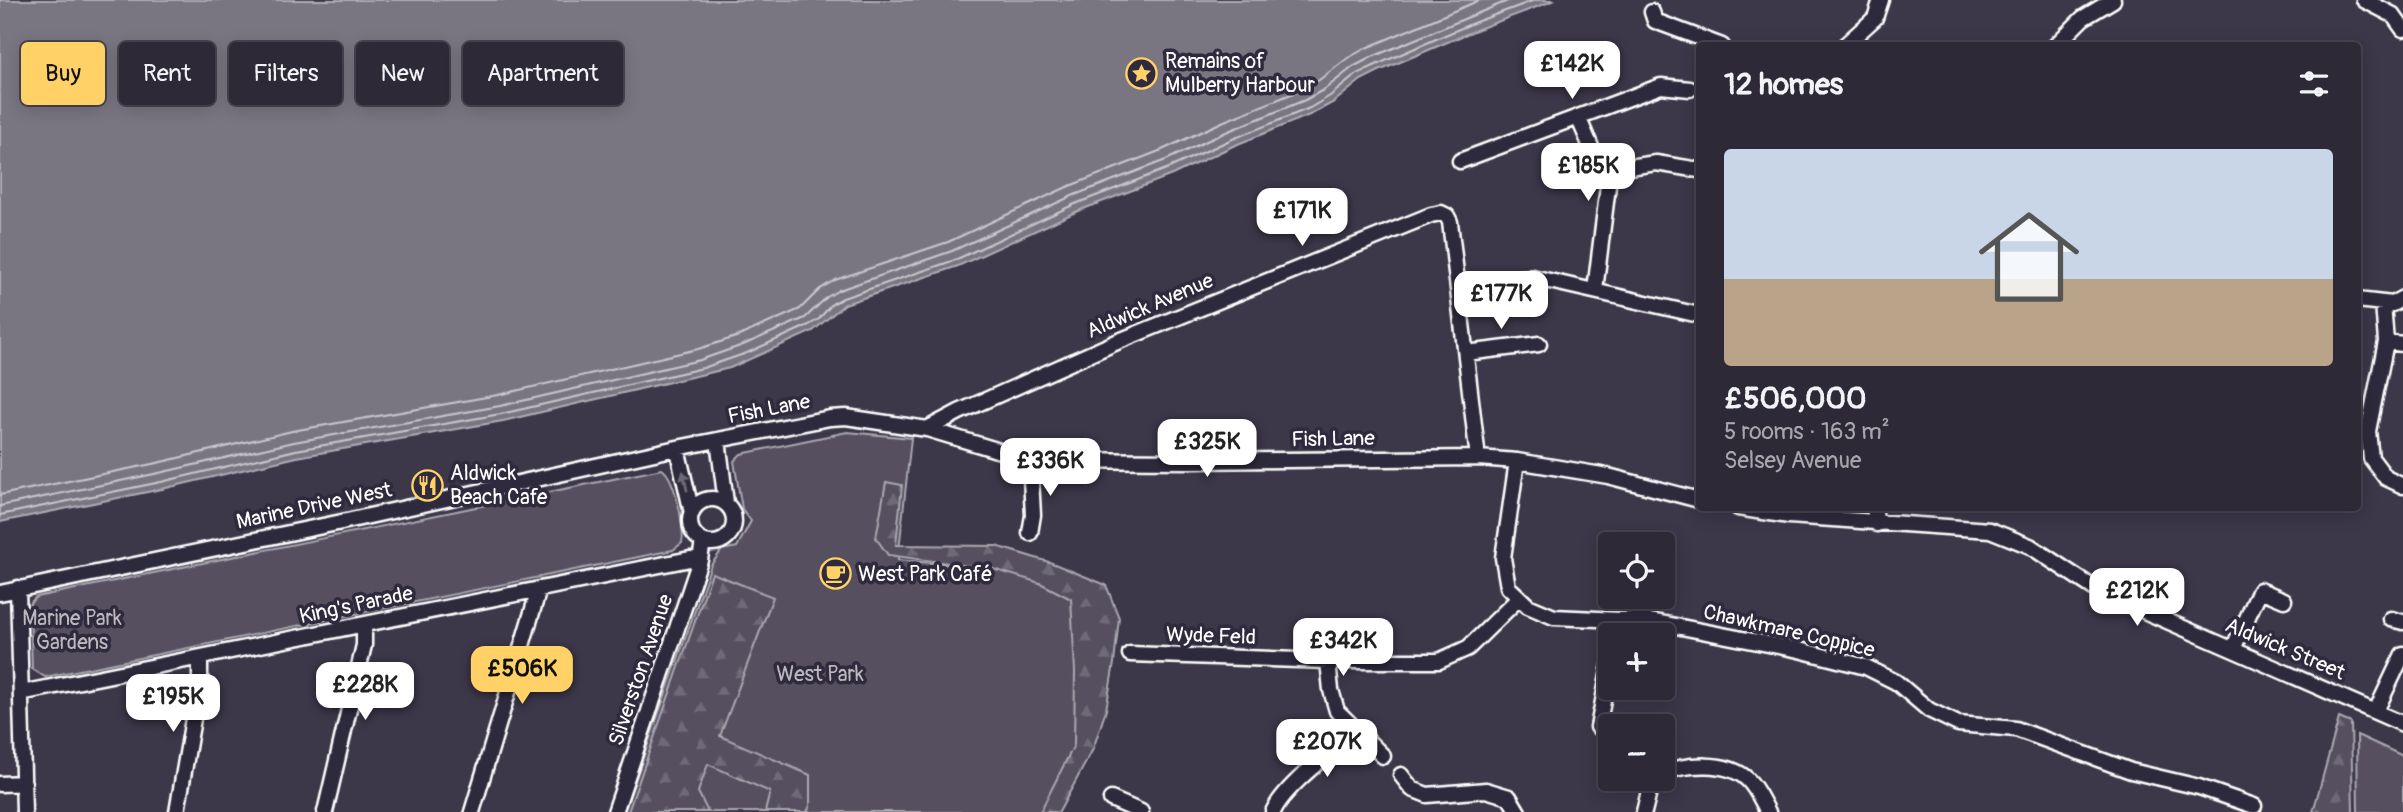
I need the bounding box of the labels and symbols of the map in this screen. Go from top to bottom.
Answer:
pin: £142K [1523,42,1621,101]
place label: Remains of Mulberry Harbour [1165,48,1316,99]
place icon: Remains of Mulberry Harbour [1125,56,1159,90]
pin: £185K [1539,144,1637,203]
pin: £171K [1253,188,1351,248]
street label: Aldwick Avenue [1082,267,1218,345]
pin: £177K [1452,272,1550,331]
street label: Fish Lane [725,388,813,430]
pin: £325K [1158,420,1256,479]
street label: Fish Lane [1291,425,1376,453]
pin: £336K [1001,438,1099,498]
place label: Aldwick Beach Cafe [450,460,548,511]
restaurant icon: Aldwick Beach Cafe [410,468,444,502]
one-way arrow [679,470,690,492]
street label: Marine Drive West [234,476,395,536]
cafe icon: West Park Café [818,557,852,591]
place label: West Park Café [858,561,992,588]
pin: £212K [2088,568,2186,628]
street label: King's Parade [297,580,416,630]
street label: Silverston Avenue [602,590,680,749]
street label: Chawkmare Coppice [1701,598,1878,664]
park label: Marine Park Gardens [22,605,122,656]
street label: Aldwick Street [2221,612,2350,687]
pin: £342K [1294,618,1392,678]
street label: Wyde Feld [1166,621,1256,651]
pin: £506K [473,646,571,706]
park label: West Park [776,661,864,688]
pin: £228K [316,662,414,722]
pin: £195K [124,674,222,734]
pin: £207K [1278,720,1376,779]

